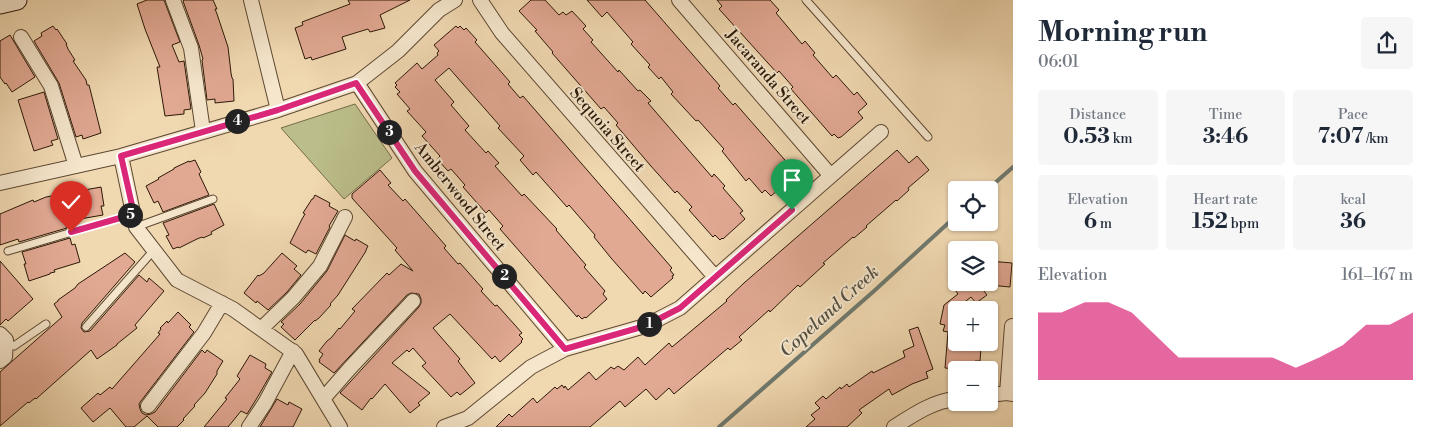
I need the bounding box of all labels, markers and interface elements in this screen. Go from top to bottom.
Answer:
text: Morning run [1038,15,1207,50]
button: share [1361,17,1413,69]
street label: Jacaranda Street [721,24,815,129]
text: 06:01 [1038,52,1079,72]
street label: Sequoia Street [565,83,650,176]
text: Distance [1070,106,1126,124]
text: Time [1209,106,1242,124]
text: Pace [1338,106,1368,124]
pin: 4 [224,108,250,134]
text: 4 [233,112,242,130]
pin: 3 [376,120,402,144]
text: 3 [385,123,394,141]
text: 0.53 [1063,124,1110,150]
text: 3:46 [1203,124,1248,150]
text: 7:07 [1318,124,1363,150]
text: km [1110,130,1132,148]
text: /km [1363,130,1389,148]
street label: Amberwood Street [410,137,510,255]
pin [771,159,813,210]
icon: arrive [778,166,806,194]
pin [50,181,92,232]
map controls [948,181,998,411]
button: locate [948,181,998,231]
icon: check [57,188,85,216]
text: Elevation [1068,191,1128,209]
text: Heart rate [1193,191,1258,209]
text: kcal [1340,191,1366,209]
pin: 5 [118,202,142,228]
text: 5 [126,206,135,224]
text: 6 [1084,209,1097,235]
text: 152 [1192,209,1228,235]
text: 36 [1340,209,1366,235]
text: m [1097,215,1112,233]
text: bpm [1228,215,1259,233]
button: layers [948,241,998,291]
water label: Copeland Creek [775,261,884,362]
pin: 2 [492,264,516,288]
text: Elevation [1038,265,1107,285]
text: 161–167 m [1341,265,1413,285]
text: 2 [500,267,509,285]
button: + [948,301,998,351]
pin: 1 [636,312,662,336]
text: 1 [646,315,653,333]
button: − [948,361,998,411]

